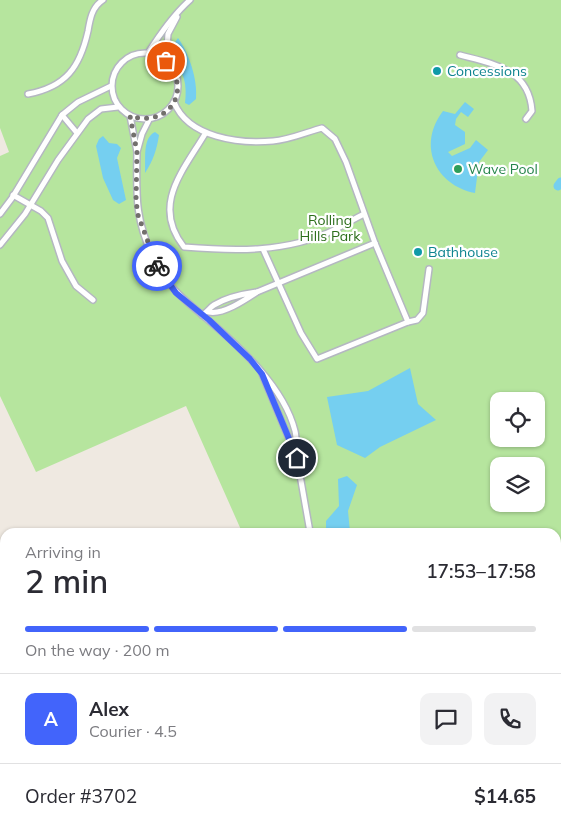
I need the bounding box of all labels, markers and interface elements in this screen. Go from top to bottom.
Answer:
pin [145,40,187,82]
icon: bag [152,47,180,75]
place label: Concessions [447,62,527,80]
marker: Concessions [431,65,443,77]
place label: Wave Pool [468,160,538,178]
marker: Wave Pool [452,163,464,175]
park label: Rolling Hills Park [300,211,361,245]
courier [132,241,182,291]
place label: Bathhouse [428,243,498,261]
marker: Bathhouse [412,246,424,258]
icon: bike [143,252,171,280]
map controls [490,392,545,512]
button: locate [490,392,545,447]
pin [276,437,318,479]
icon: home [283,444,311,472]
button: layers [490,457,545,512]
text: Arriving in [25,542,101,562]
text: 17:53–17:58 [426,559,536,583]
text: 2 min [25,561,108,601]
text: On the way · 200 m [25,640,170,660]
button: chat [420,693,472,745]
button: phone [484,693,536,745]
text: Alex [89,697,129,721]
text: A [44,707,58,731]
text: Courier · 4.5 [89,721,177,741]
text: Order #3702 [25,784,137,808]
text: $14.65 [474,784,536,808]

